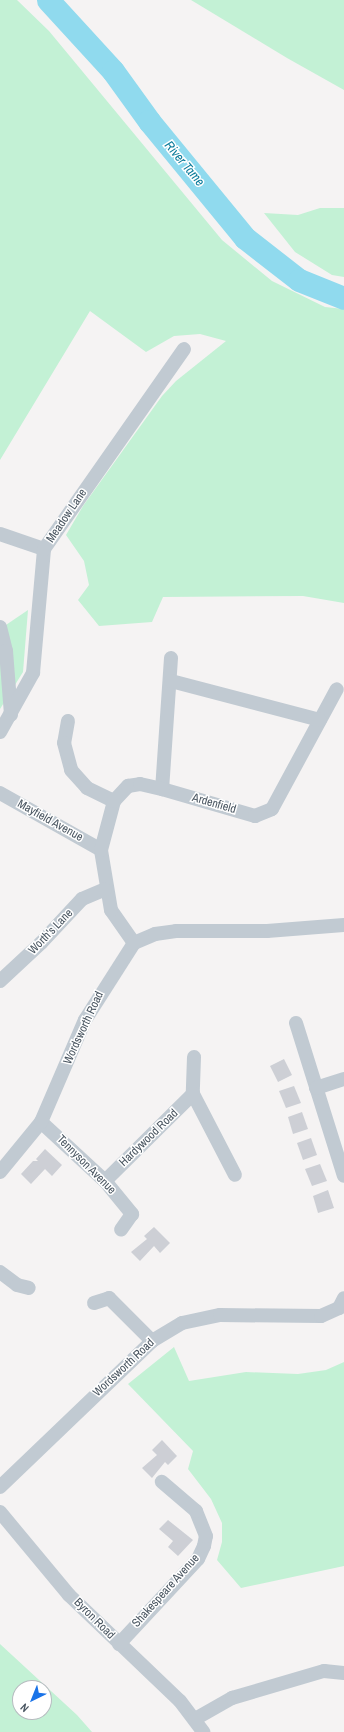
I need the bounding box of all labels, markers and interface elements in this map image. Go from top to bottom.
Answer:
water label: River Tame [161,138,207,190]
street label: Meadow Lane [44,486,90,546]
street label: Ardenfield [190,791,238,817]
street label: Mayfield Avenue [15,797,85,845]
street label: Worth's Lane [26,906,76,958]
street label: Wordsworth Road [61,989,107,1067]
street label: Hardywood Road [117,1106,181,1170]
street label: Tennyson Avenue [53,1132,119,1198]
street label: Wordsworth Road [90,1336,158,1400]
street label: Shakespeare Avenue [129,1551,203,1631]
street label: Byron Road [71,1596,117,1642]
north arrow [12,1680,52,1720]
text: N [17,1701,32,1715]

